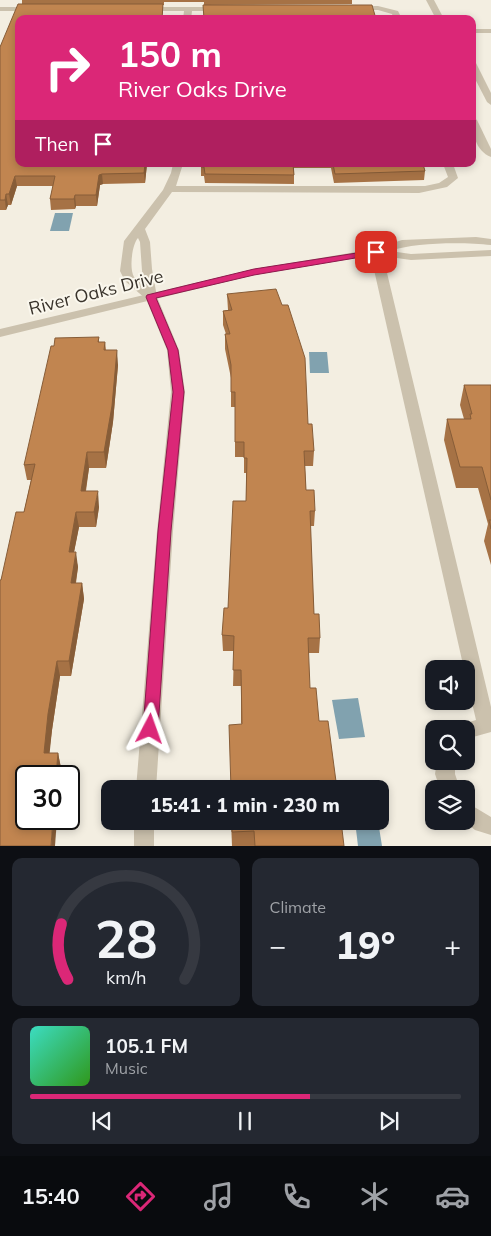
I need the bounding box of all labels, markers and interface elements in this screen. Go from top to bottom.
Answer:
text: 150 m [118,32,222,76]
icon: right [35,35,100,100]
text: River Oaks Drive [118,75,287,103]
icon: arrive [89,130,117,158]
text: Then [35,132,79,156]
pin [355,231,397,273]
icon: arrive [362,238,390,266]
street label: River Oaks Drive [26,264,166,320]
map controls [425,660,475,830]
button: sound [425,660,475,710]
position arrow [123,702,175,754]
button: search [425,720,475,770]
speed limit sign: 30 [15,765,80,830]
button: layers [425,780,475,830]
text: 15:41 · 1 min · 230 m [150,793,340,817]
text: Climate [270,897,326,917]
text: 28 [95,906,157,971]
text: 19° [335,921,395,969]
text: − [270,928,286,963]
text: + [444,928,461,963]
text: km/h [106,966,146,988]
text: 105.1 FM [105,1034,188,1058]
text: Music [105,1058,148,1078]
icon: previous [88,1107,116,1135]
icon: pause [231,1107,259,1135]
icon: next [375,1107,403,1135]
icon: directions [123,1179,158,1214]
icon: music [201,1179,236,1214]
icon: phone [279,1179,314,1214]
icon: climate [357,1179,392,1214]
icon: car [435,1179,470,1214]
text: 15:40 [21,1182,80,1210]

